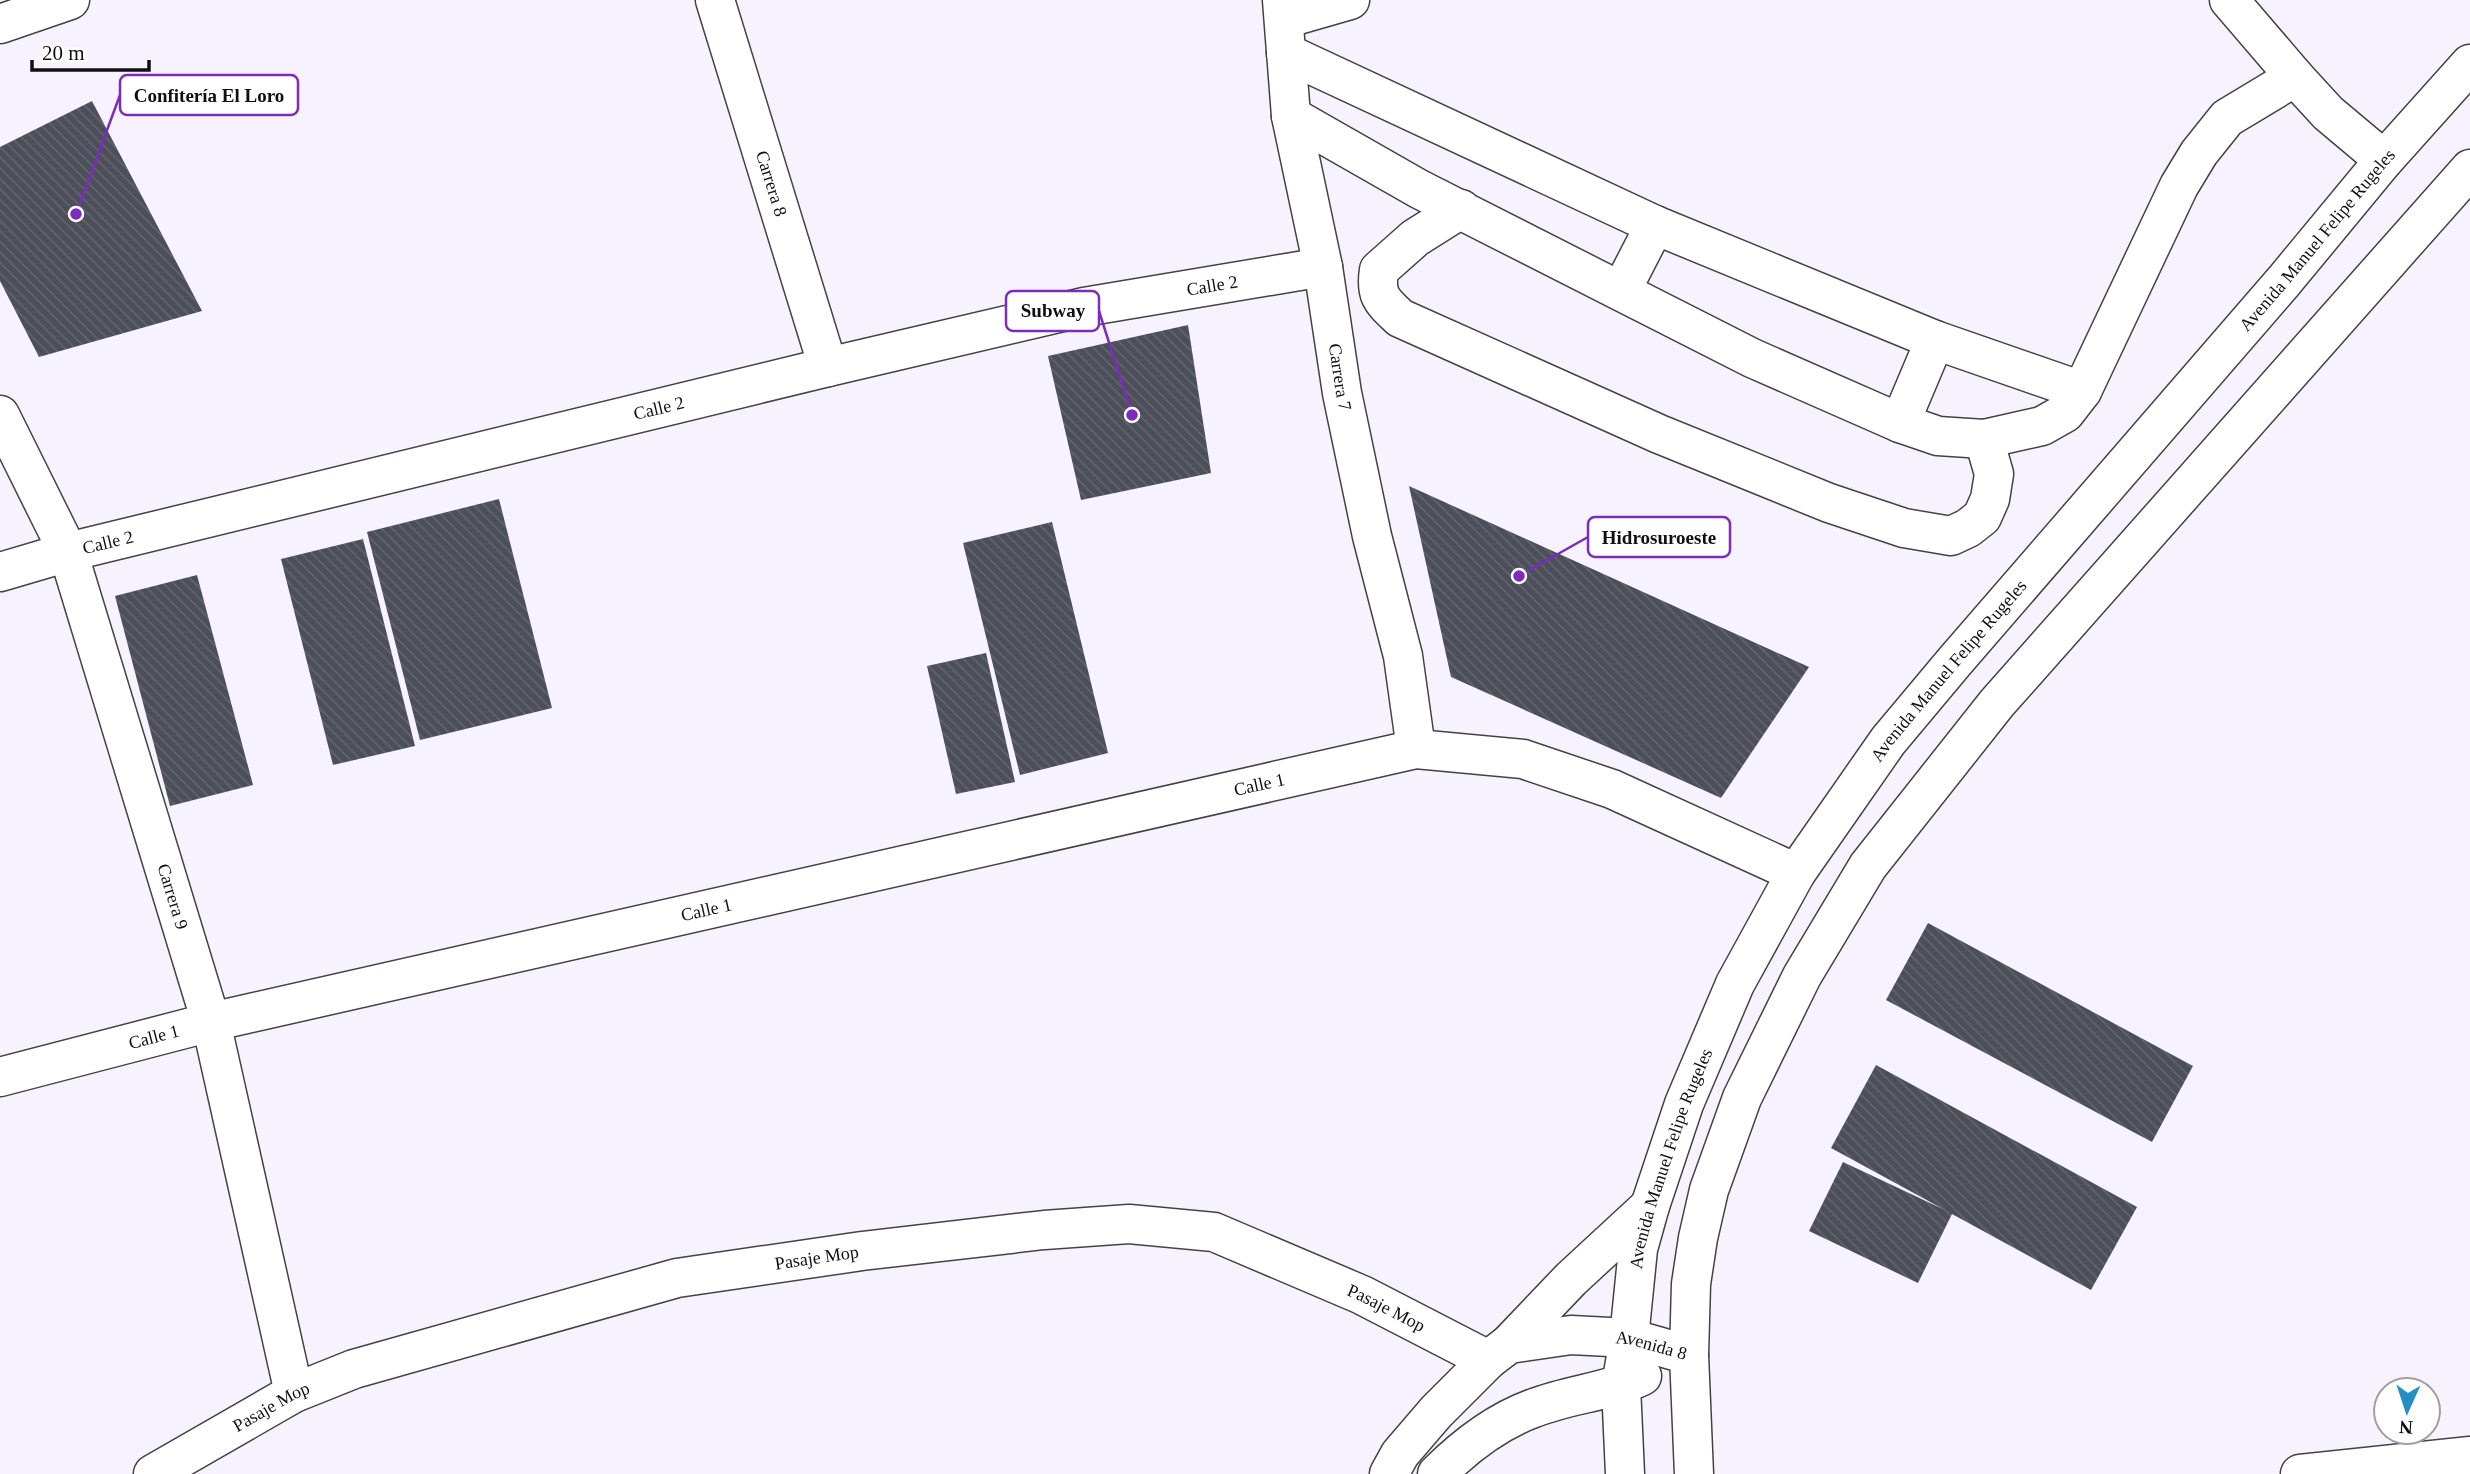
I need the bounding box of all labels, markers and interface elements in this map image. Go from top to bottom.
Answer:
scale bar [32,28,149,72]
text: 20 m [42,41,85,65]
callout: Confitería El Loro [120,75,298,115]
text: Confitería El Loro [134,85,284,106]
street label: Avenida Manuel Felipe Rugeles [2235,145,2399,335]
street label: Carrera 8 [752,148,791,219]
street label: Calle 2 [1185,271,1239,300]
callout: Subway [1006,291,1099,331]
text: Subway [1021,300,1086,321]
street label: Carrera 7 [1325,342,1355,412]
street label: Calle 2 [631,392,686,424]
callout: Hidrosuroeste [1588,517,1730,557]
street label: Calle 2 [81,526,135,558]
text: Hidrosuroeste [1602,527,1716,548]
street label: Avenida Manuel Felipe Rugeles [1867,576,2031,766]
street label: Calle 1 [1232,769,1287,800]
street label: Carrera 9 [153,861,192,932]
street label: Calle 1 [679,894,734,925]
street label: Calle 1 [126,1021,181,1053]
street label: Avenida Manuel Felipe Rugeles [1626,1046,1716,1270]
street label: Pasaje Mop [773,1242,860,1274]
street label: Pasaje Mop [1345,1280,1429,1336]
street label: Avenida 8 [1615,1327,1689,1364]
north arrow [2372,1376,2442,1446]
street label: Pasaje Mop [229,1378,312,1436]
text: N [2398,1417,2414,1438]

